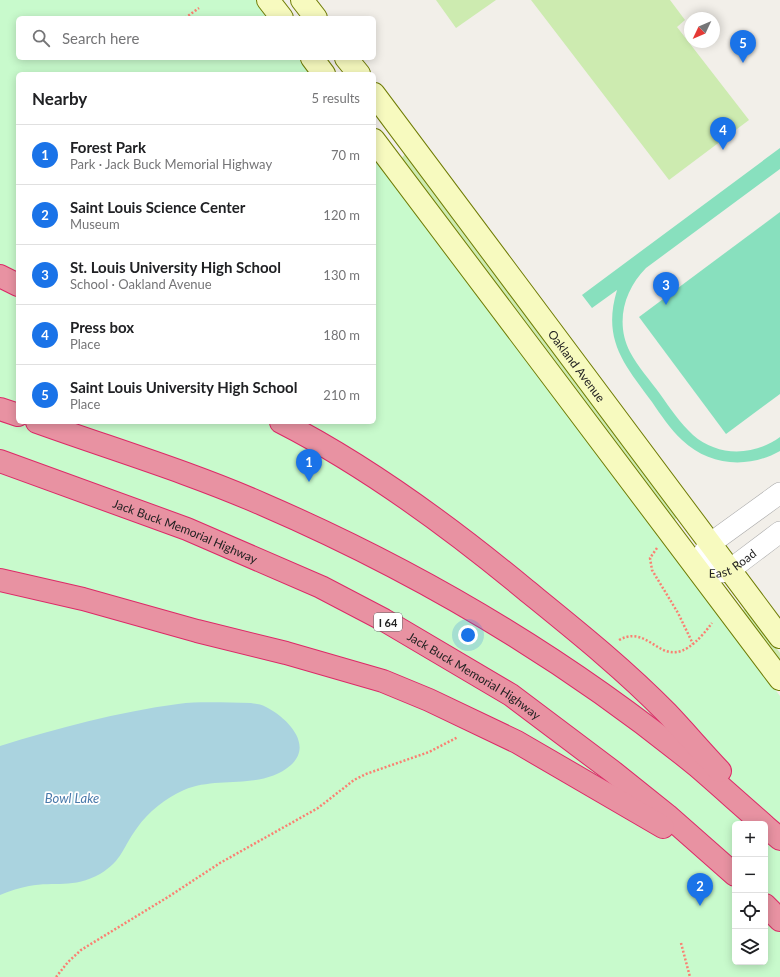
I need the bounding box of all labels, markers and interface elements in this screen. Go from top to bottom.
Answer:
north arrow [684,12,720,48]
search box [16,16,376,60]
icon: search [30,27,52,49]
text: Search here [62,29,139,47]
pin: 5 [730,30,756,63]
text: Nearby [32,88,87,109]
text: 5 results [312,90,360,106]
pin: 4 [710,117,736,150]
text: Forest Park [70,138,146,156]
text: 1 [41,147,49,163]
text: 70 m [331,147,360,163]
text: Park · Jack Buck Memorial Highway [70,156,272,172]
text: Saint Louis Science Center [70,198,245,216]
text: 2 [41,207,49,223]
text: 120 m [323,207,360,223]
text: Museum [70,216,120,232]
text: St. Louis University High School [70,258,281,276]
text: 3 [41,267,49,283]
text: 130 m [323,267,360,283]
pin: 3 [653,272,679,305]
text: School · Oakland Avenue [70,276,212,292]
text: Press box [70,318,134,336]
street label: Oakland Avenue [545,326,609,405]
text: 4 [41,327,49,343]
text: 180 m [323,327,360,343]
text: Place [70,336,100,352]
text: Saint Louis University High School [70,378,297,396]
text: 5 [41,387,49,403]
text: 210 m [323,387,360,403]
text: Place [70,396,100,412]
pin: 1 [296,449,322,482]
street label: Jack Buck Memorial Highway [111,495,261,566]
street label: East Road [709,545,759,580]
road number: I 64 [374,613,402,631]
your location [458,625,478,645]
street label: Jack Buck Memorial Highway [405,628,545,723]
water label: Bowl Lake [45,790,99,806]
map controls [732,821,768,965]
button: + [732,821,768,857]
button: − [732,857,768,893]
pin: 2 [687,873,713,906]
button: locate [732,893,768,929]
button: layers [732,929,768,965]

